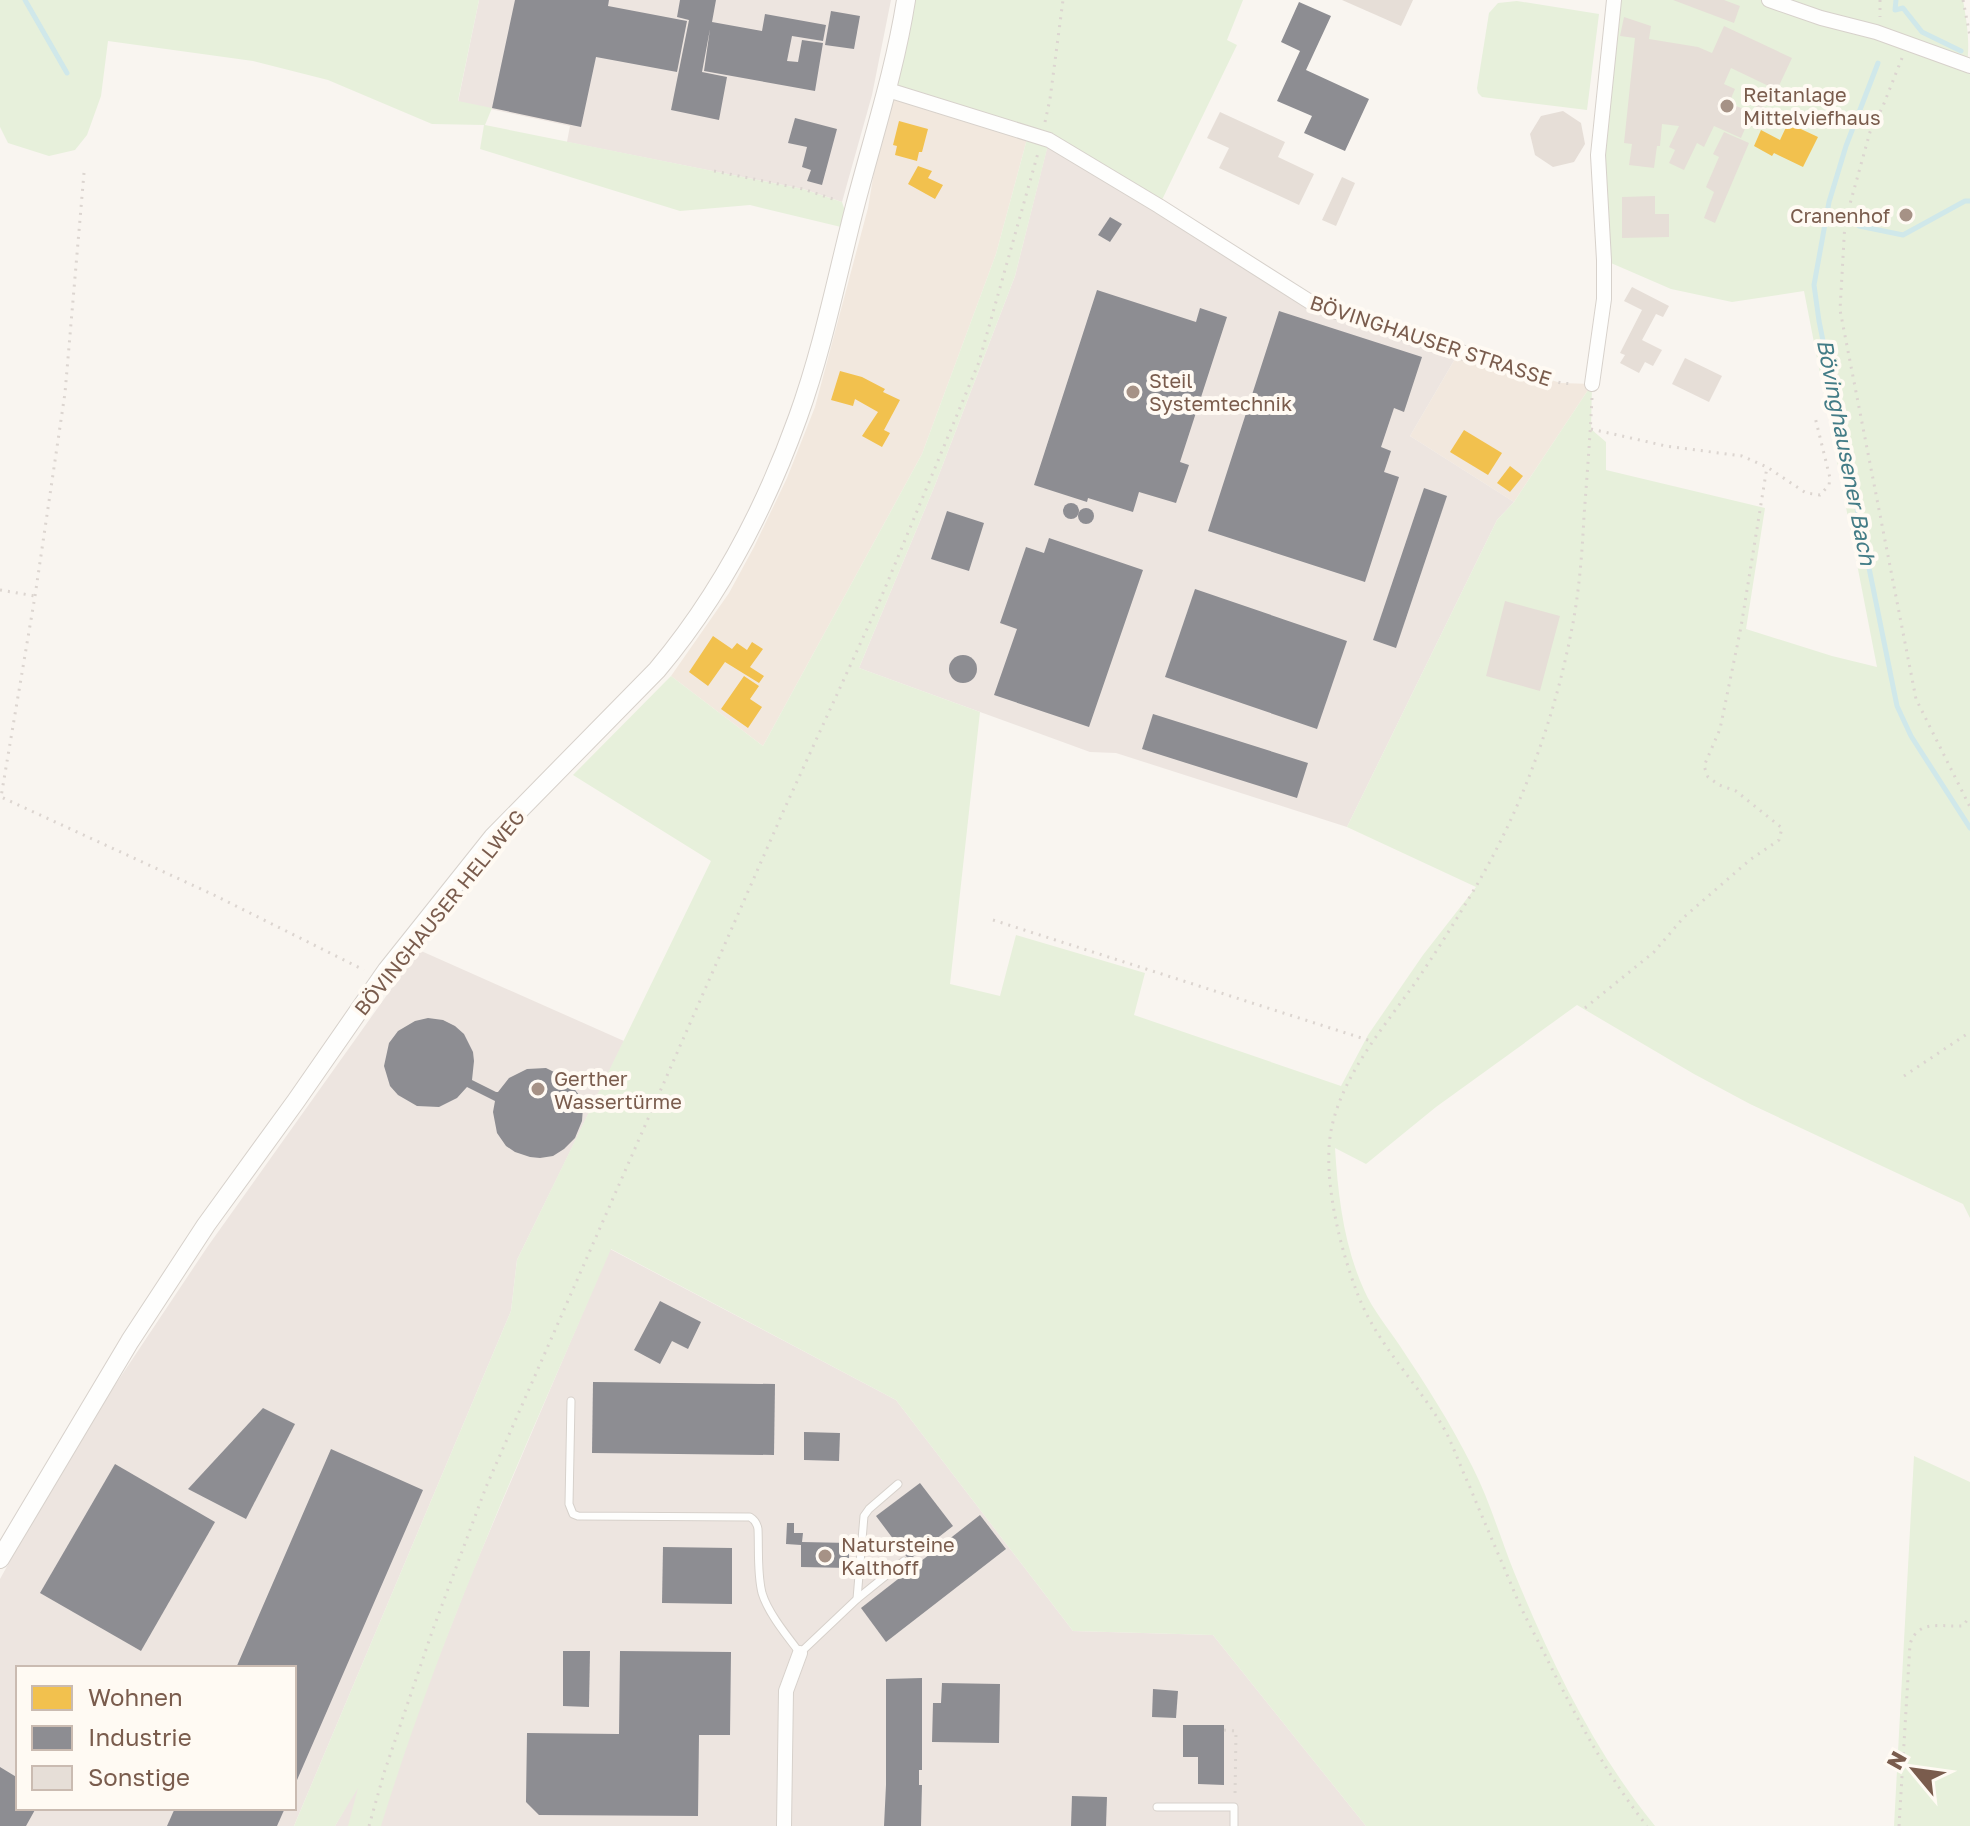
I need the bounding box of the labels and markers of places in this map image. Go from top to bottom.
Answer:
place label: Reitanlage Mittelviefhaus [1743,82,1881,129]
marker: Reitanlage Mittelviefhaus [1718,97,1736,115]
place label: Cranenhof [1790,203,1890,227]
marker: Cranenhof [1897,206,1915,224]
place label: Steil Systemtechnik [1149,368,1292,415]
marker: Steil Systemtechnik [1124,383,1142,401]
place label: Gerther Wassertürme [554,1066,682,1113]
marker: Gerther Wassertürme [529,1080,547,1098]
place label: Natursteine Kalthoff [841,1532,955,1579]
marker: Natursteine Kalthoff [816,1547,834,1565]

